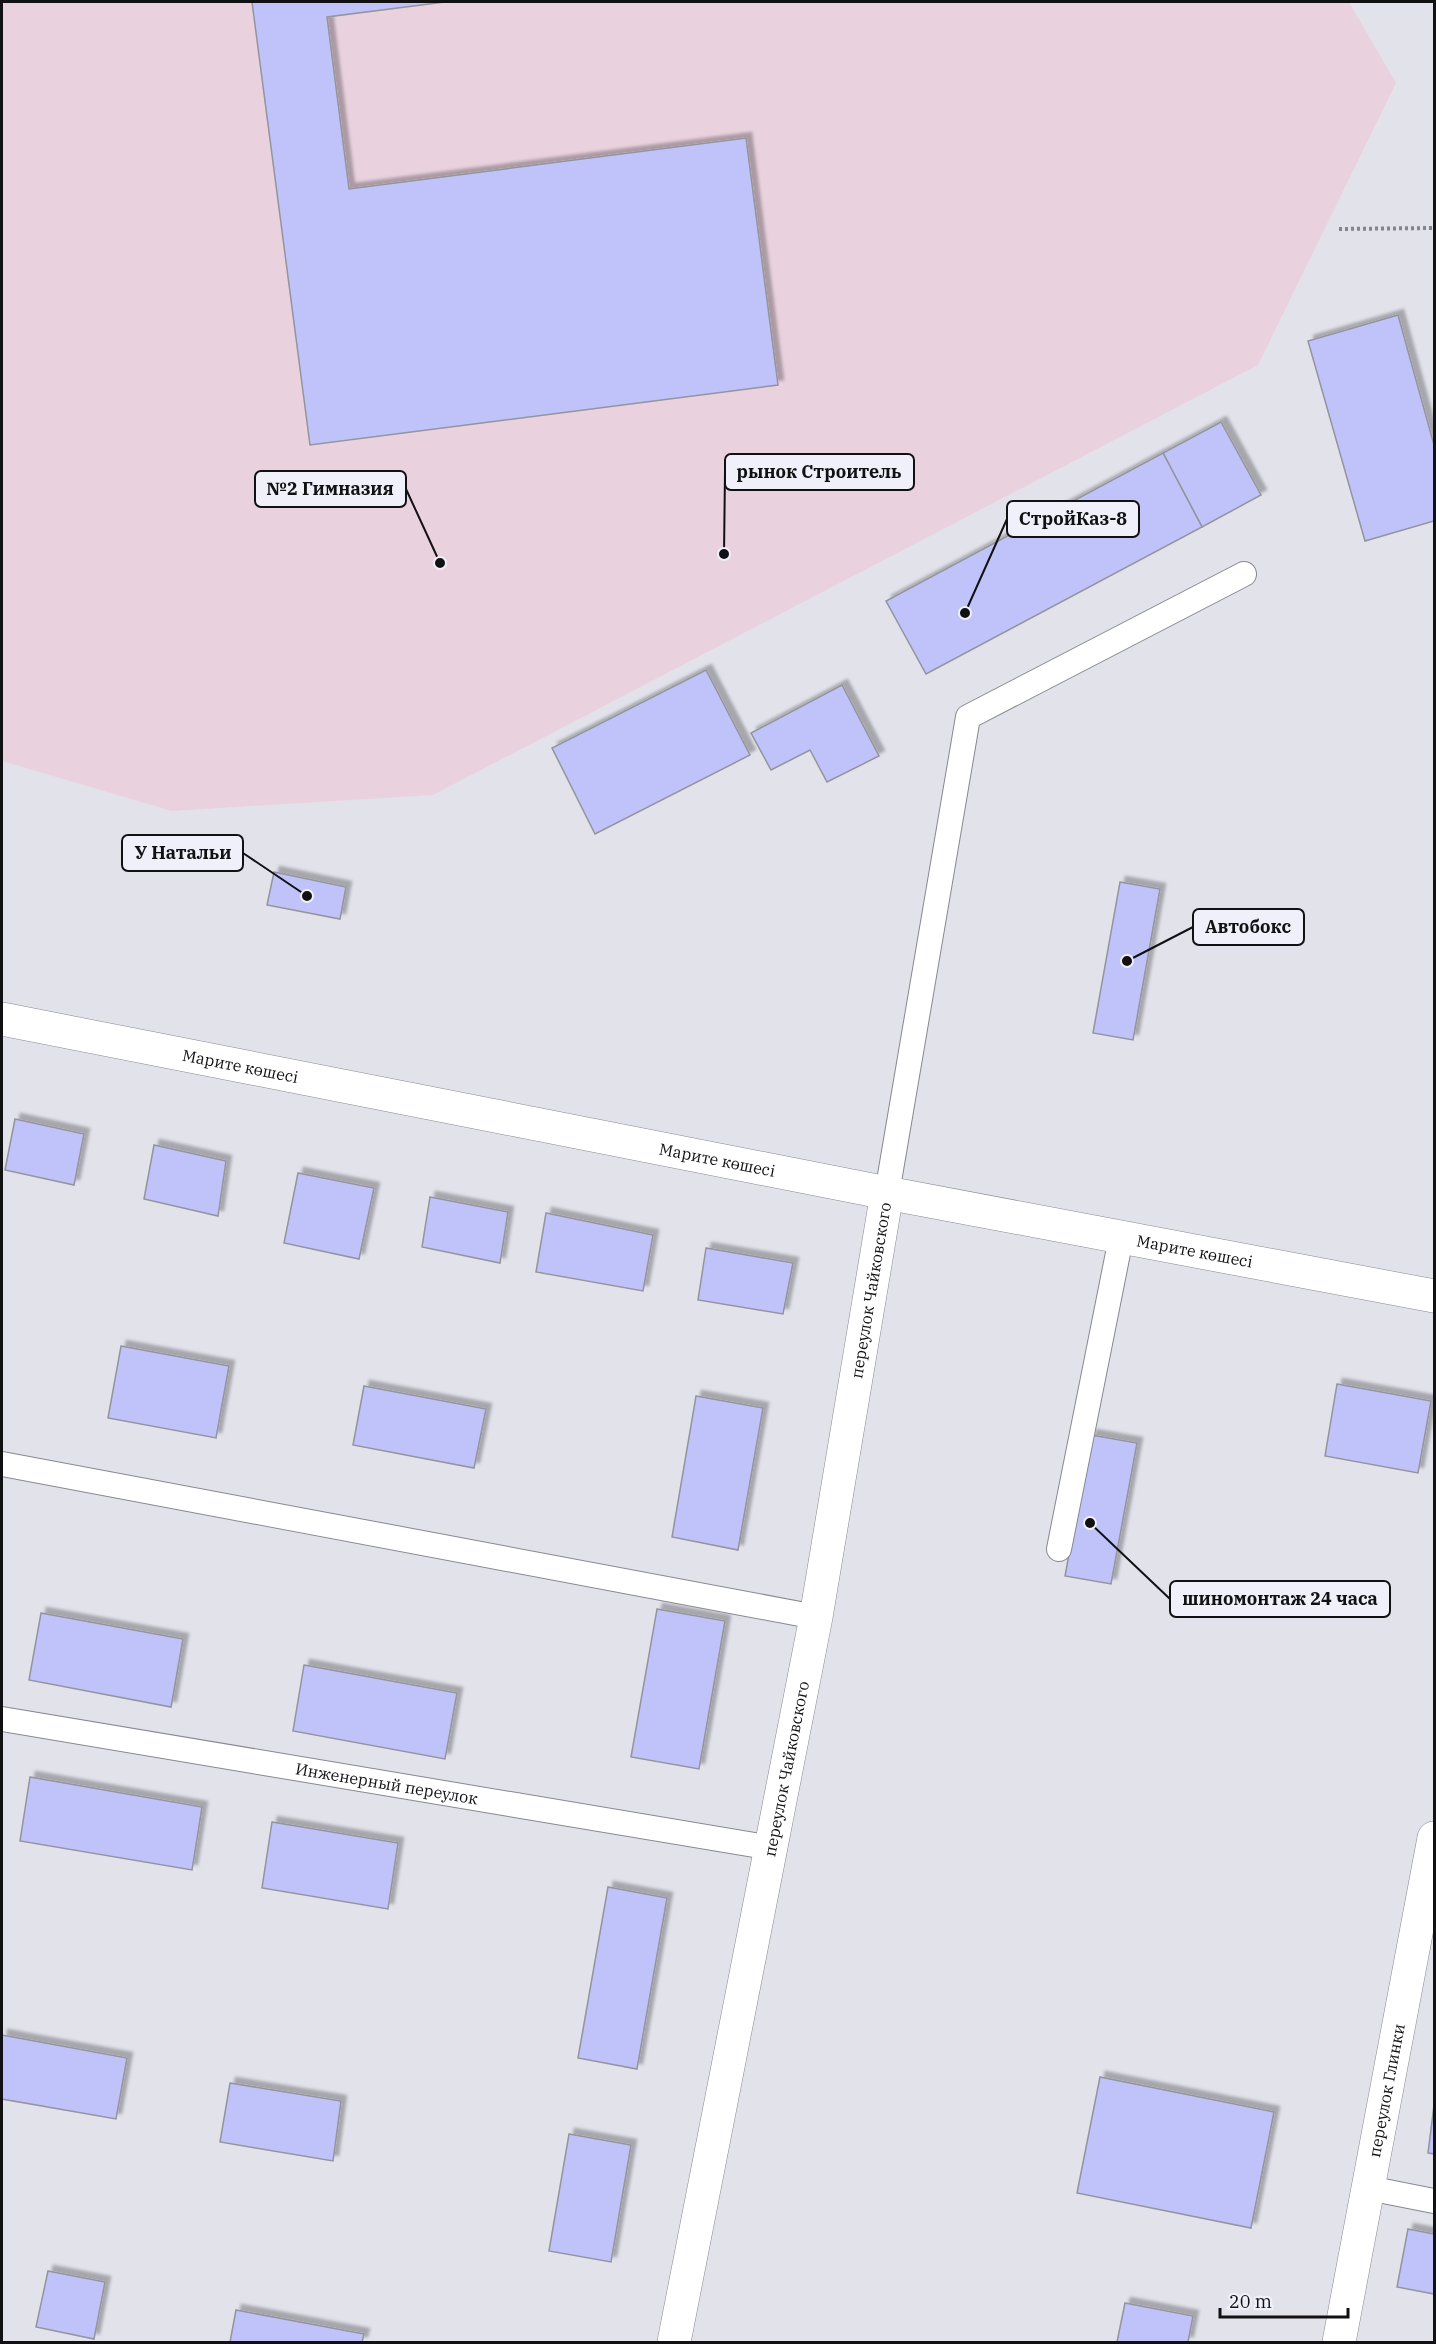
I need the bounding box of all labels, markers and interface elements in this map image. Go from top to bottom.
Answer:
callout: рынок Строитель [725,454,914,490]
text: рынок Строитель [737,460,901,483]
callout: №2 Гимназия [255,471,406,507]
text: №2 Гимназия [266,477,394,500]
callout: СтройКаз-8 [1007,501,1139,537]
text: СтройКаз-8 [1019,507,1127,530]
callout: У Натальи [122,835,243,871]
text: У Натальи [135,841,231,864]
callout: Автобокс [1193,909,1304,945]
text: Автобокс [1205,915,1291,938]
street label: Марите көшесі [181,1045,300,1087]
street label: Марите көшесі [658,1138,777,1181]
street label: переулок Чайковского [846,1201,895,1380]
street label: Марите көшесі [1135,1230,1254,1272]
callout: шиномонтаж 24 часа [1170,1581,1390,1617]
text: шиномонтаж 24 часа [1182,1587,1378,1610]
street label: переулок Чайковского [759,1679,813,1858]
street label: Инженерный переулок [294,1758,480,1809]
street label: переулок Глинки [1364,2022,1409,2159]
scale bar [1220,2281,1348,2319]
text: 20 m [1229,2290,1272,2313]

